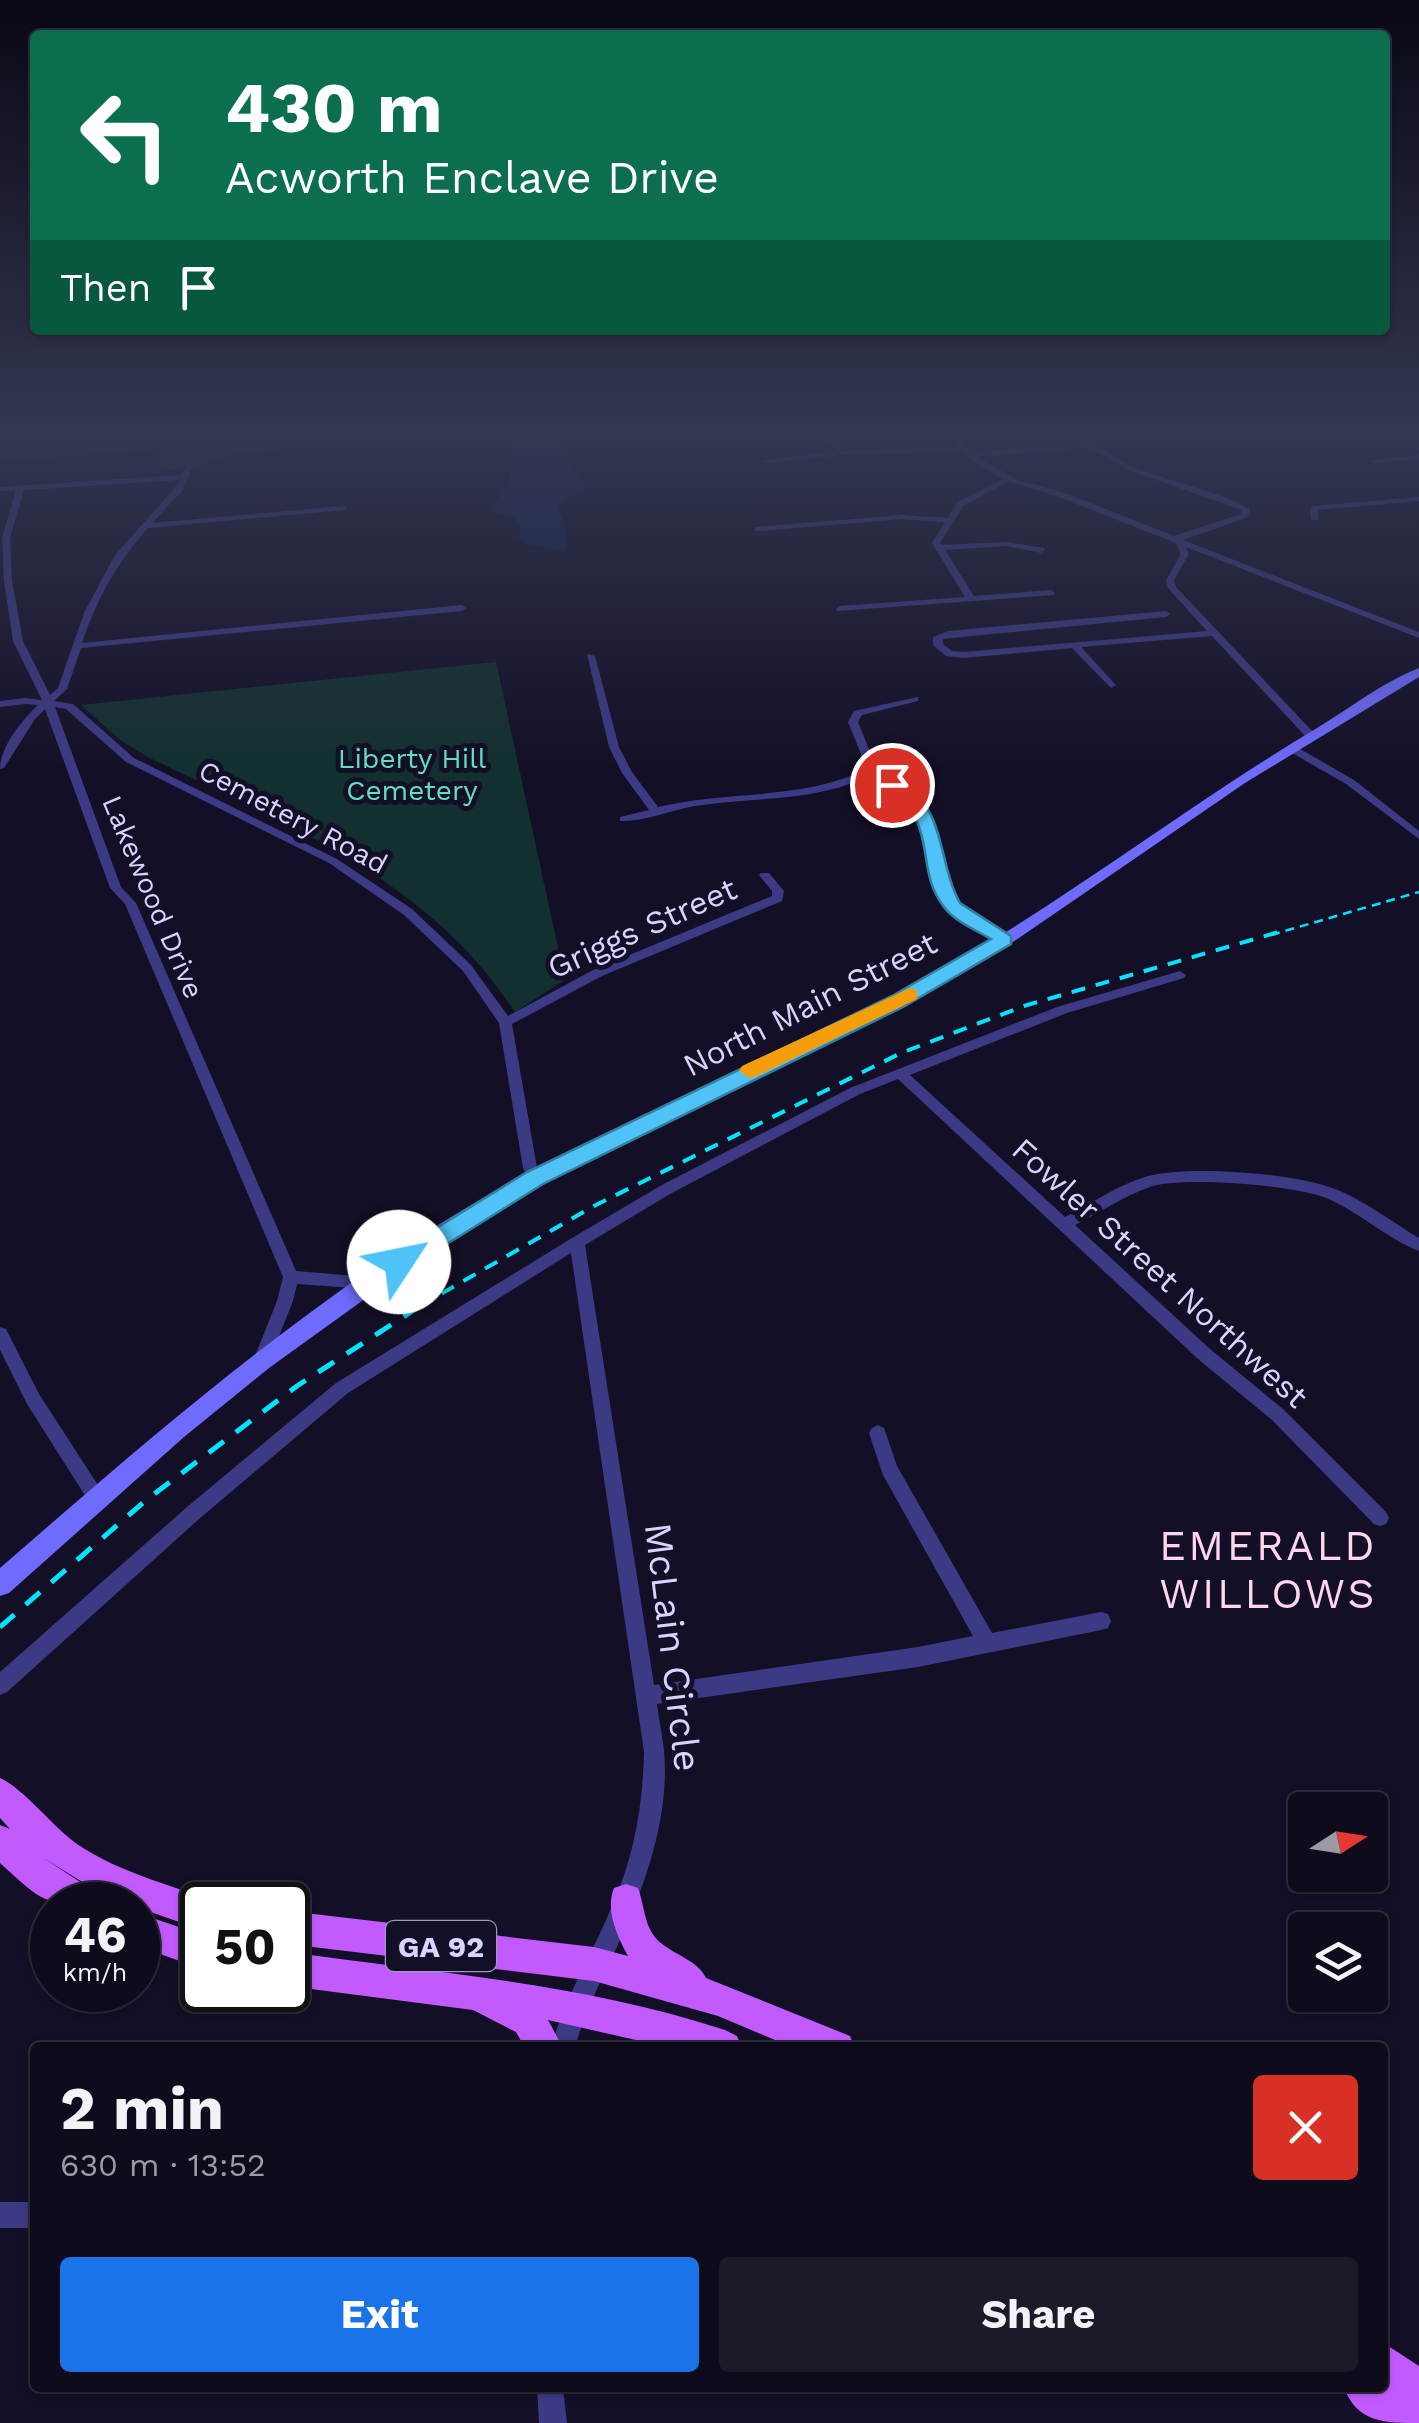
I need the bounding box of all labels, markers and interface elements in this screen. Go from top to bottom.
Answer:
text: 430 m [225,67,443,149]
icon: left [60,70,190,200]
text: Acworth Enclave Drive [225,151,719,204]
icon: arrive [171,260,226,315]
text: Then [60,266,151,310]
park label: Liberty Hill Cemetery [338,742,487,807]
pin [850,743,935,828]
street label: Cemetery Road [193,753,393,881]
icon: arrive [865,758,920,813]
street label: Lakewood Drive [95,791,211,1003]
street label: Griggs Street [542,869,742,987]
street label: North Main Street [677,924,943,1084]
street label: Fowler Street Northwest [1004,1130,1316,1416]
position arrow [347,1210,451,1314]
street label: McLain Circle [636,1520,710,1774]
district label: EMERALD WILLOWS [1159,1521,1377,1618]
north arrow [1288,1792,1388,1892]
map controls [1288,1792,1388,2012]
speed limit sign: 50 [180,1882,310,2012]
text: 46 [63,1905,127,1964]
button: layers [1288,1912,1388,2012]
road number: GA 92 [386,1921,496,1971]
text: km/h [63,1958,127,1987]
text: 2 min [60,2073,224,2144]
button: close [1253,2075,1358,2180]
text: 630 m · 13:52 [60,2146,266,2184]
button: Exit [60,2257,699,2372]
button: Share [719,2257,1358,2372]

